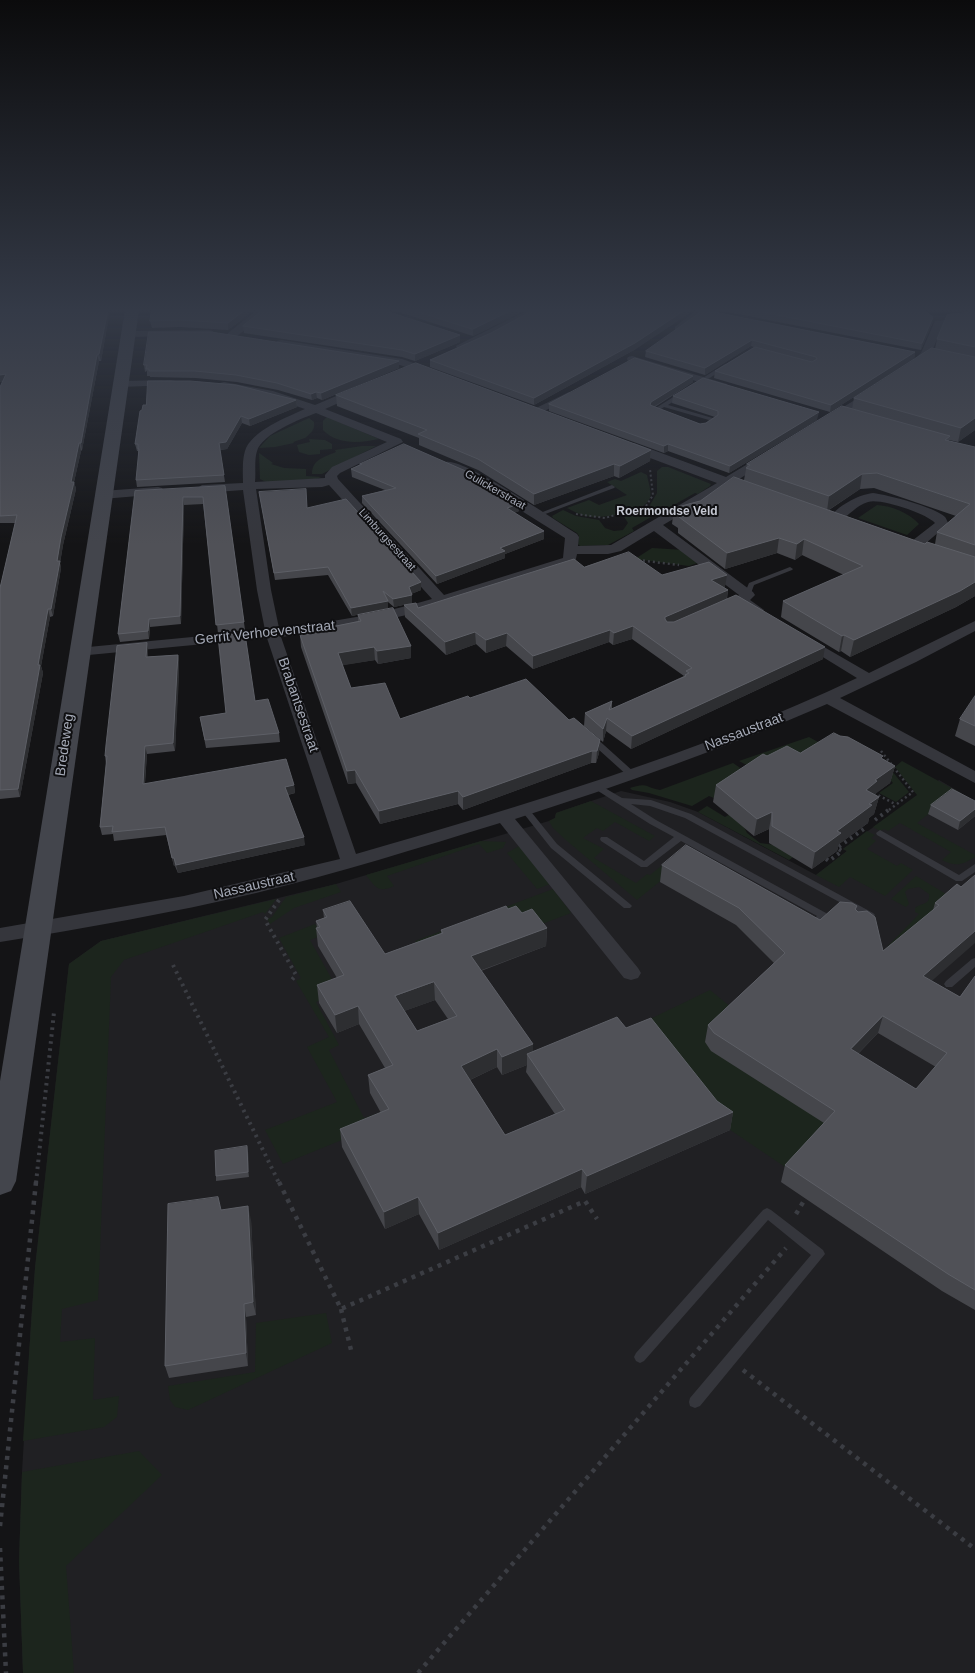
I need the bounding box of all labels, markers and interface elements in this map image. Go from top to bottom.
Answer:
street label: Gulickerstraat [462,467,528,513]
district label: Roermondse Veld [616,505,718,519]
street label: Limburgsestraat [356,506,418,574]
street label: Gerrit Verhoevenstraat [194,617,336,649]
street label: Brabantsestraat [274,656,322,754]
street label: Nassaustraat [702,709,786,755]
street label: Bredeweg [52,713,78,777]
street label: Nassaustraat [212,869,296,903]

